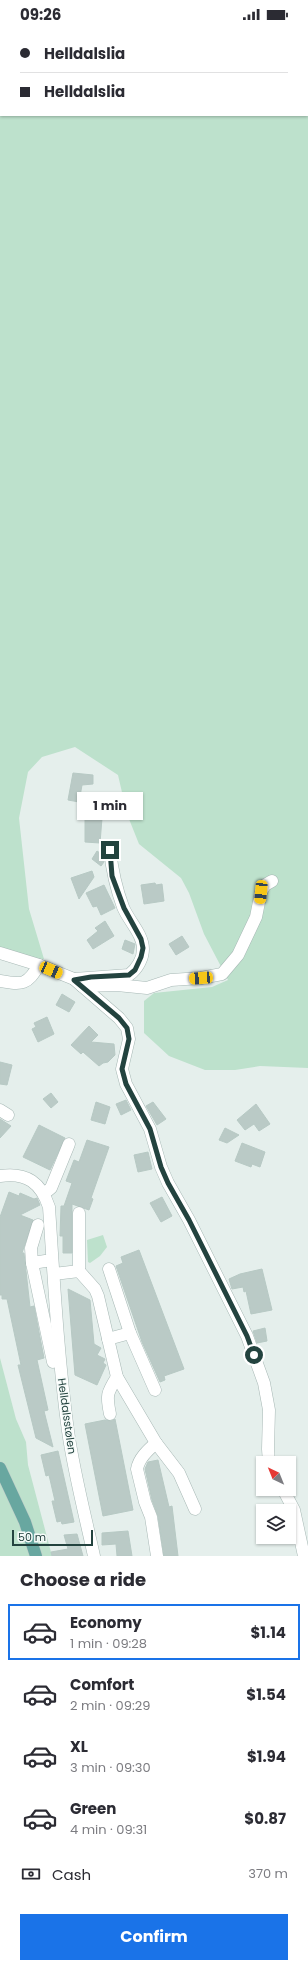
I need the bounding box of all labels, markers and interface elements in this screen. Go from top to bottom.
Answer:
text: 09:26 [20,4,61,25]
text: Helldalslia [44,43,125,64]
text: Helldalslia [44,81,125,102]
callout: 1 min [77,792,143,820]
text: 1 min [93,796,127,815]
route end [101,841,119,859]
car [254,879,268,905]
car [38,960,64,980]
car [189,971,213,985]
route start [245,1346,263,1364]
street label: Helldalsstølen [54,1377,80,1455]
north arrow [256,1456,296,1496]
map controls [256,1456,296,1544]
button: layers [256,1504,296,1544]
scale bar [12,1528,93,1547]
text: 50 m [18,1529,46,1545]
text: Choose a ride [20,1567,146,1592]
text: Economy [70,1612,142,1633]
icon: car [22,1614,58,1650]
text: $1.14 [250,1622,286,1643]
text: 1 min · 09:28 [70,1634,147,1653]
text: Comfort [70,1674,134,1695]
icon: car [22,1676,58,1712]
text: $1.54 [246,1684,286,1705]
text: 2 min · 09:29 [70,1696,150,1715]
text: XL [70,1736,88,1757]
icon: car [22,1738,58,1774]
text: $1.94 [247,1746,286,1767]
text: 3 min · 09:30 [70,1758,151,1777]
text: Green [70,1798,116,1819]
icon: car [22,1800,58,1836]
text: $0.87 [244,1808,286,1829]
text: 4 min · 09:31 [70,1820,147,1839]
icon: cash [20,1863,42,1885]
text: Cash [52,1864,91,1885]
text: 370 m [248,1864,288,1883]
button: Confirm [20,1914,288,1960]

